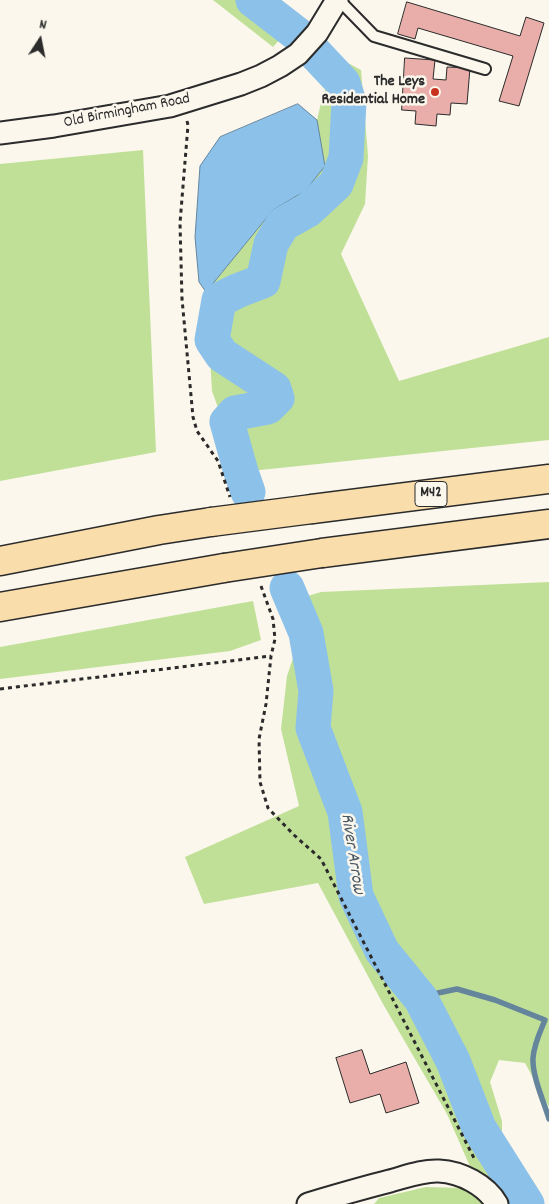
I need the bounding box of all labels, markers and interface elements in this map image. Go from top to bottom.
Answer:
north arrow [15,15,65,65]
text: N [38,15,48,36]
place label: The Leys Residential Home [321,73,425,111]
marker: The Leys Residential Home [429,86,441,98]
street label: Old Birmingham Road [62,90,192,134]
road number: M42 [415,482,447,506]
water label: River Arrow [334,812,368,896]

